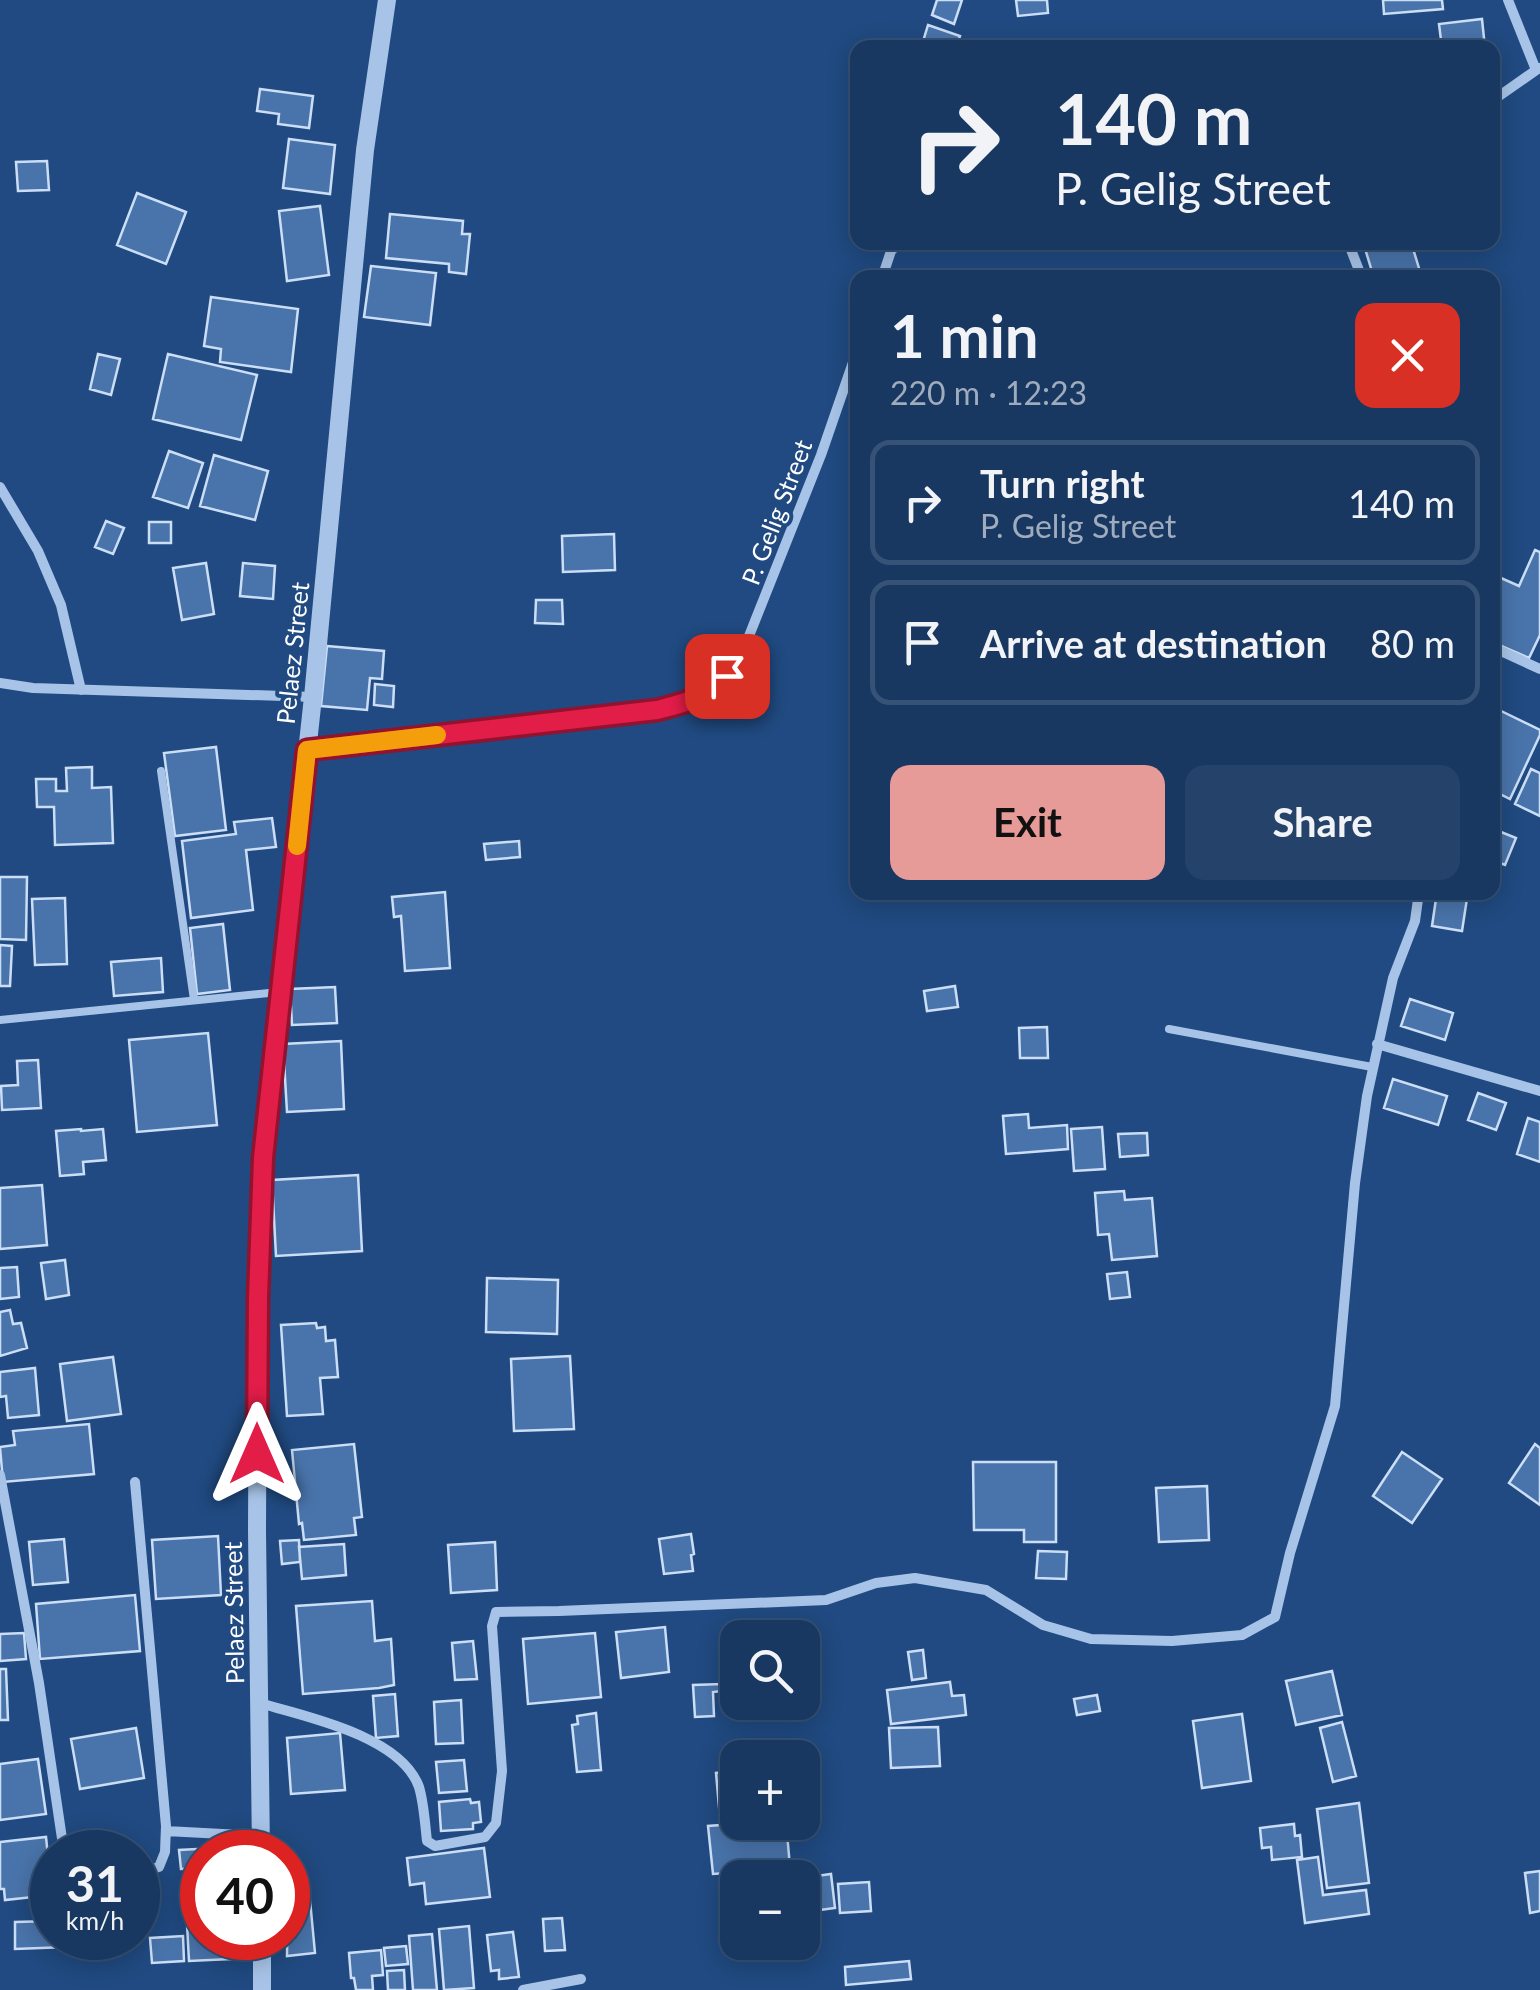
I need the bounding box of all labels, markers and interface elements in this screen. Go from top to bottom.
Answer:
text: 140 m [1055,76,1252,160]
icon: right [890,80,1020,210]
text: P. Gelig Street [1055,161,1331,215]
text: 1 min [890,299,1039,371]
button: close [1355,303,1460,408]
text: 220 m · 12:23 [890,373,1087,412]
street label: P. Gelig Street [735,435,817,589]
text: Turn right [980,460,1145,506]
icon: right [895,475,950,530]
text: 140 m [1348,480,1455,526]
text: P. Gelig Street [980,506,1176,545]
street label: Pelaez Street [270,580,314,725]
icon: arrive [895,615,950,670]
text: Arrive at destination [980,620,1327,666]
text: 80 m [1370,620,1455,666]
pin [685,634,770,719]
icon: arrive [700,649,755,704]
button: Exit [890,765,1165,880]
button: Share [1185,765,1460,880]
position arrow [205,1402,309,1506]
street label: Pelaez Street [217,1541,249,1685]
map controls [720,1620,820,1960]
button: search [720,1620,820,1720]
button: + [720,1740,820,1840]
speed limit sign: 40 [180,1830,310,1960]
text: 31 [66,1853,124,1913]
button: − [720,1860,820,1960]
text: km/h [66,1905,124,1935]

